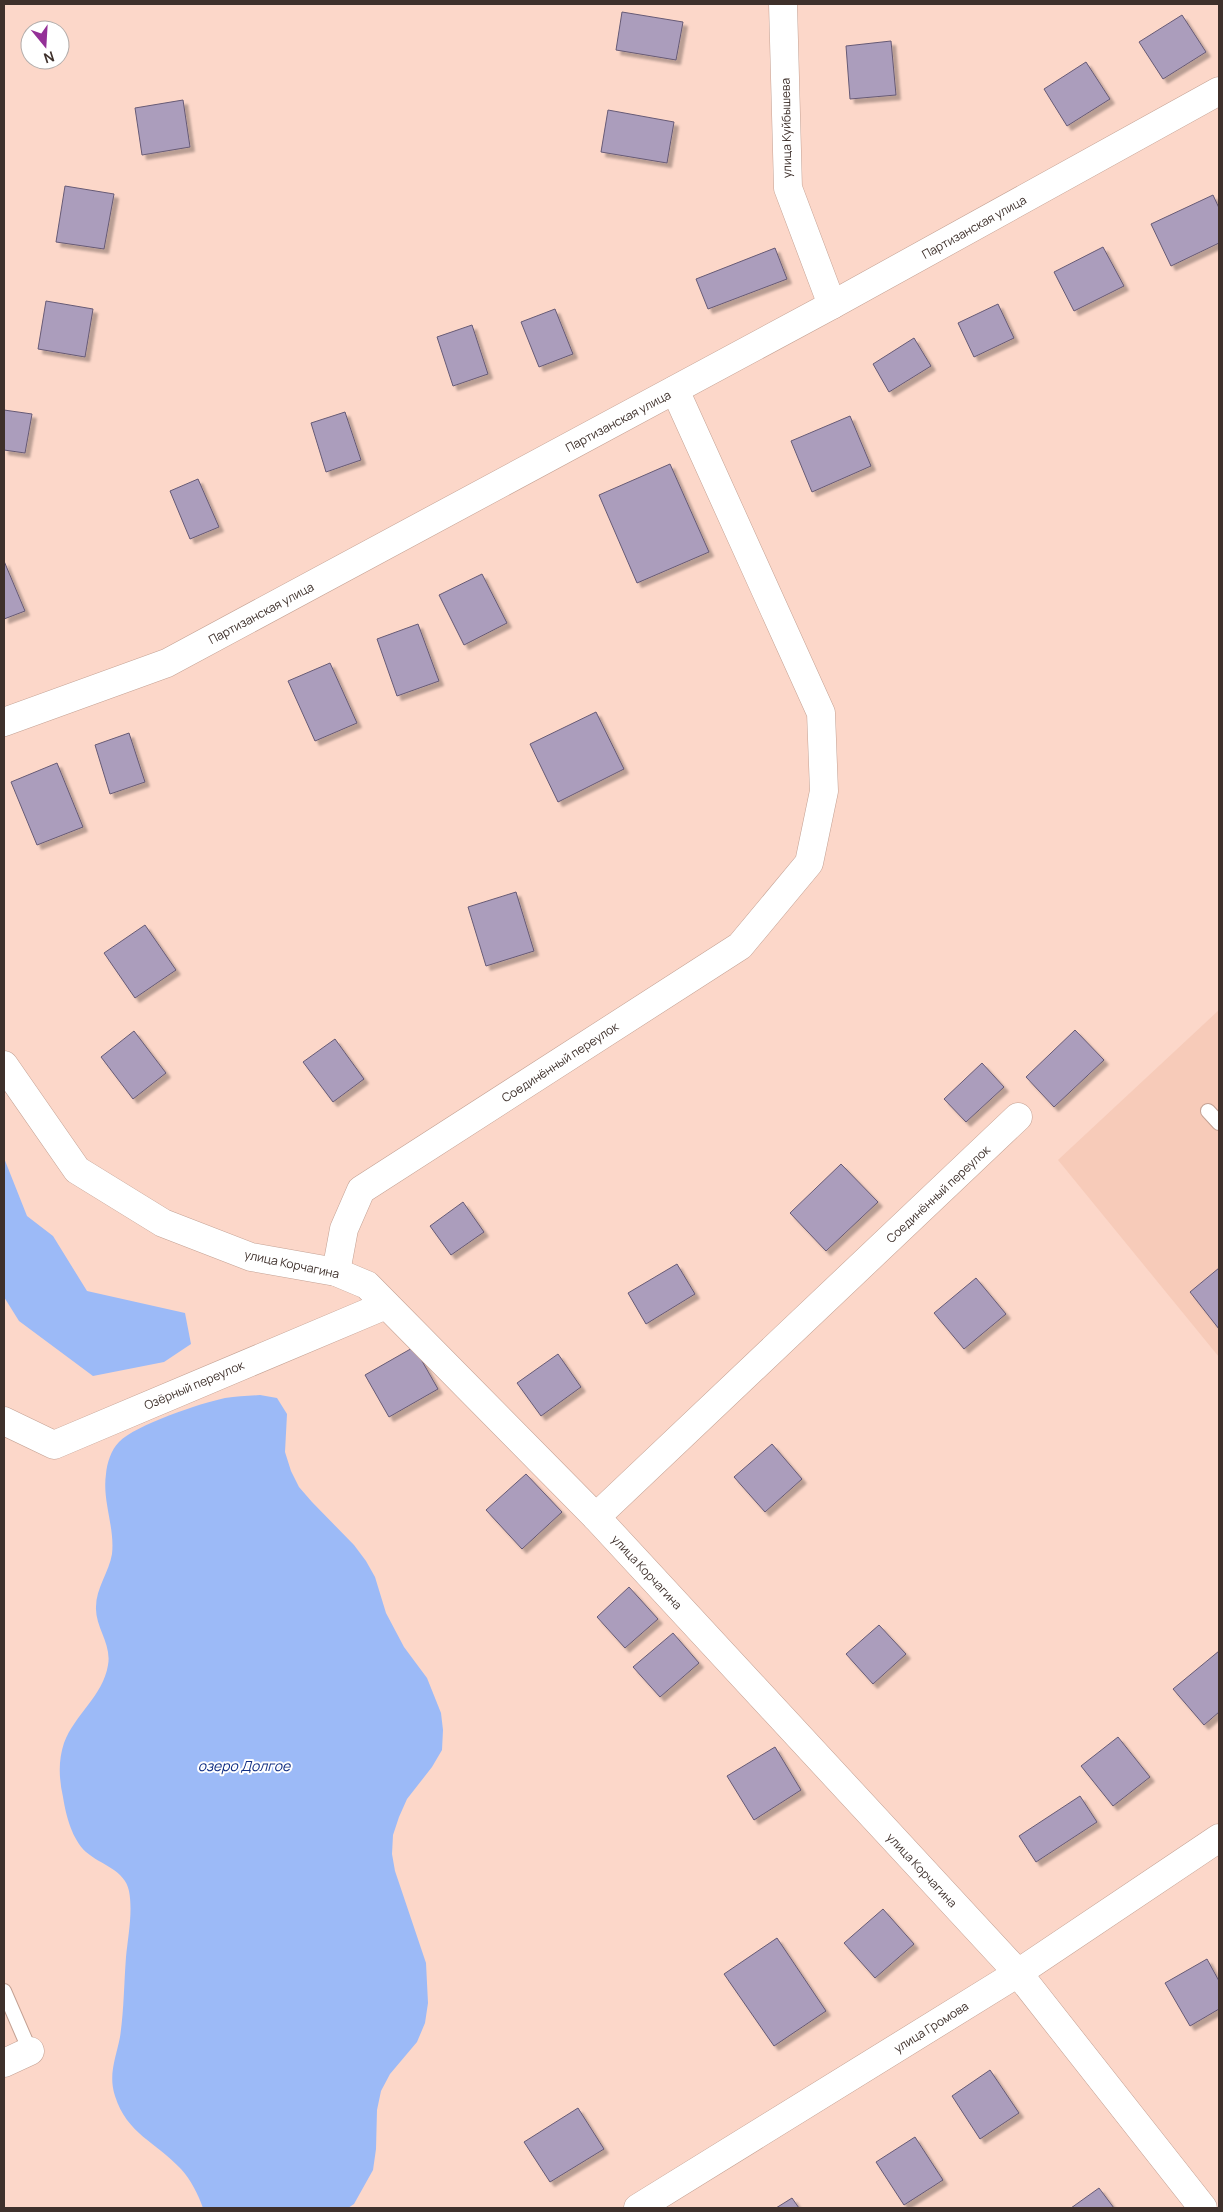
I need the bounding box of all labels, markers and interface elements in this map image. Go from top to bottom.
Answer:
north arrow [20,20,70,70]
text: N [41,47,57,68]
street label: улица Куйбышева [777,78,795,178]
street label: Партизанская улица [919,191,1029,263]
street label: Партизанская улица [562,386,674,456]
street label: Партизанская улица [205,578,317,648]
street label: Соединённый переулок [498,1017,623,1106]
street label: Соединённый переулок [882,1141,994,1247]
street label: улица Корчагина [243,1246,341,1282]
street label: Озёрный переулок [141,1356,247,1414]
street label: улица Корчагина [608,1531,686,1613]
water label: озеро Долгое [198,1756,291,1775]
street label: улица Корчагина [883,1829,961,1911]
street label: улица Громова [891,1997,971,2057]

